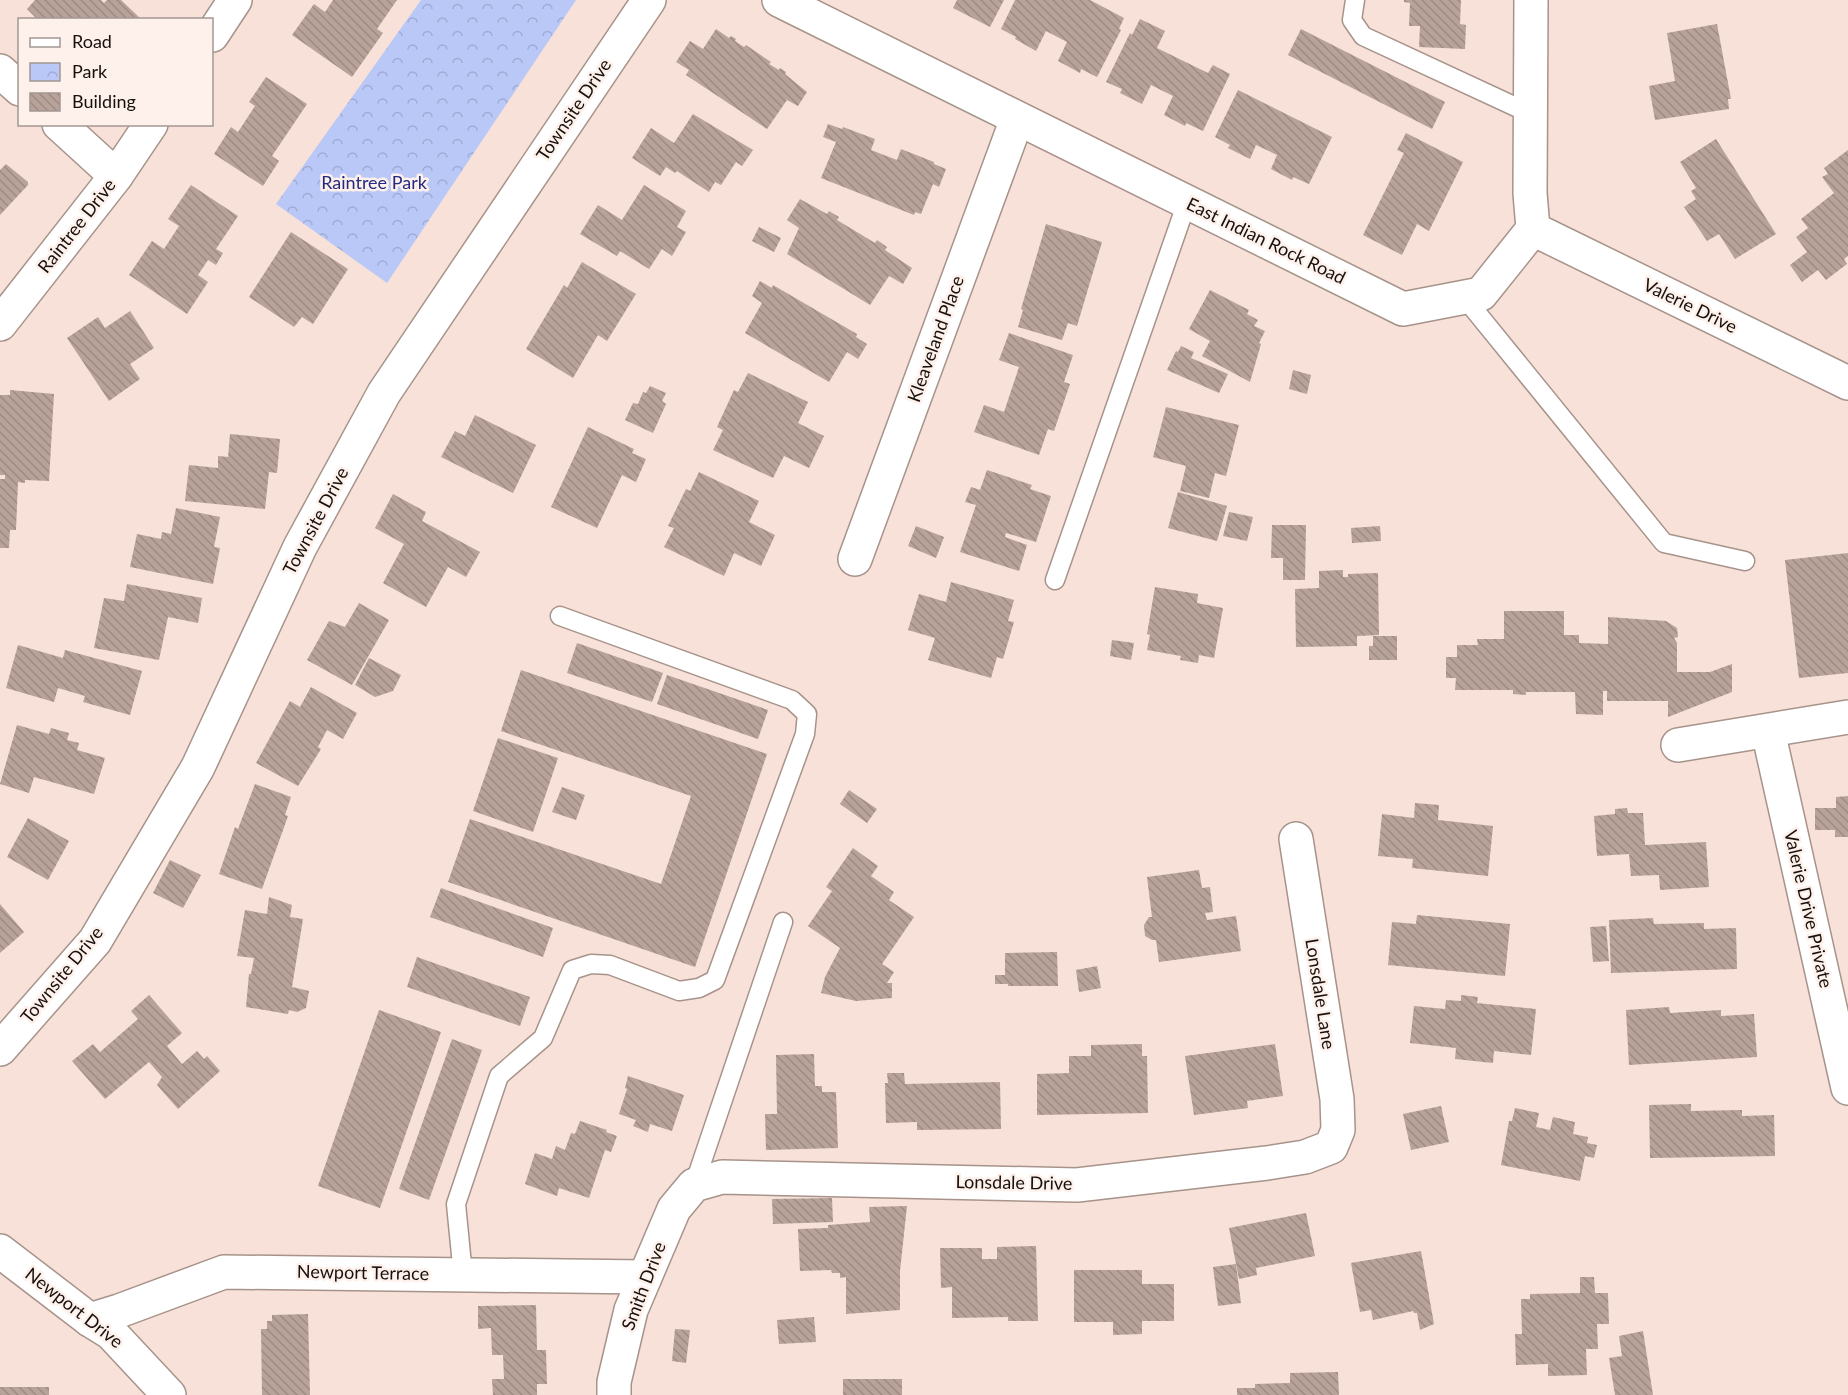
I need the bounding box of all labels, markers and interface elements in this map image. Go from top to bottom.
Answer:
legend [18,18,213,126]
text: Road [72,30,112,52]
street label: Townsite Drive [531,54,615,165]
text: Park [72,60,108,82]
text: Building [72,90,136,112]
park label: Raintree Park [321,171,428,193]
street label: Raintree Drive [33,174,120,277]
street label: East Indian Rock Road [1183,192,1350,288]
street label: Kleaveland Place [902,273,968,405]
street label: Valerie Drive [1640,273,1741,337]
street label: Townsite Drive [278,463,353,578]
street label: Valerie Drive Private [1780,828,1838,990]
street label: Townsite Drive [15,922,107,1027]
street label: Lonsdale Lane [1301,937,1341,1051]
street label: Lonsdale Drive [955,1170,1073,1194]
street label: Smith Drive [616,1238,670,1333]
street label: Newport Terrace [297,1260,429,1284]
street label: Newport Drive [21,1262,128,1352]

